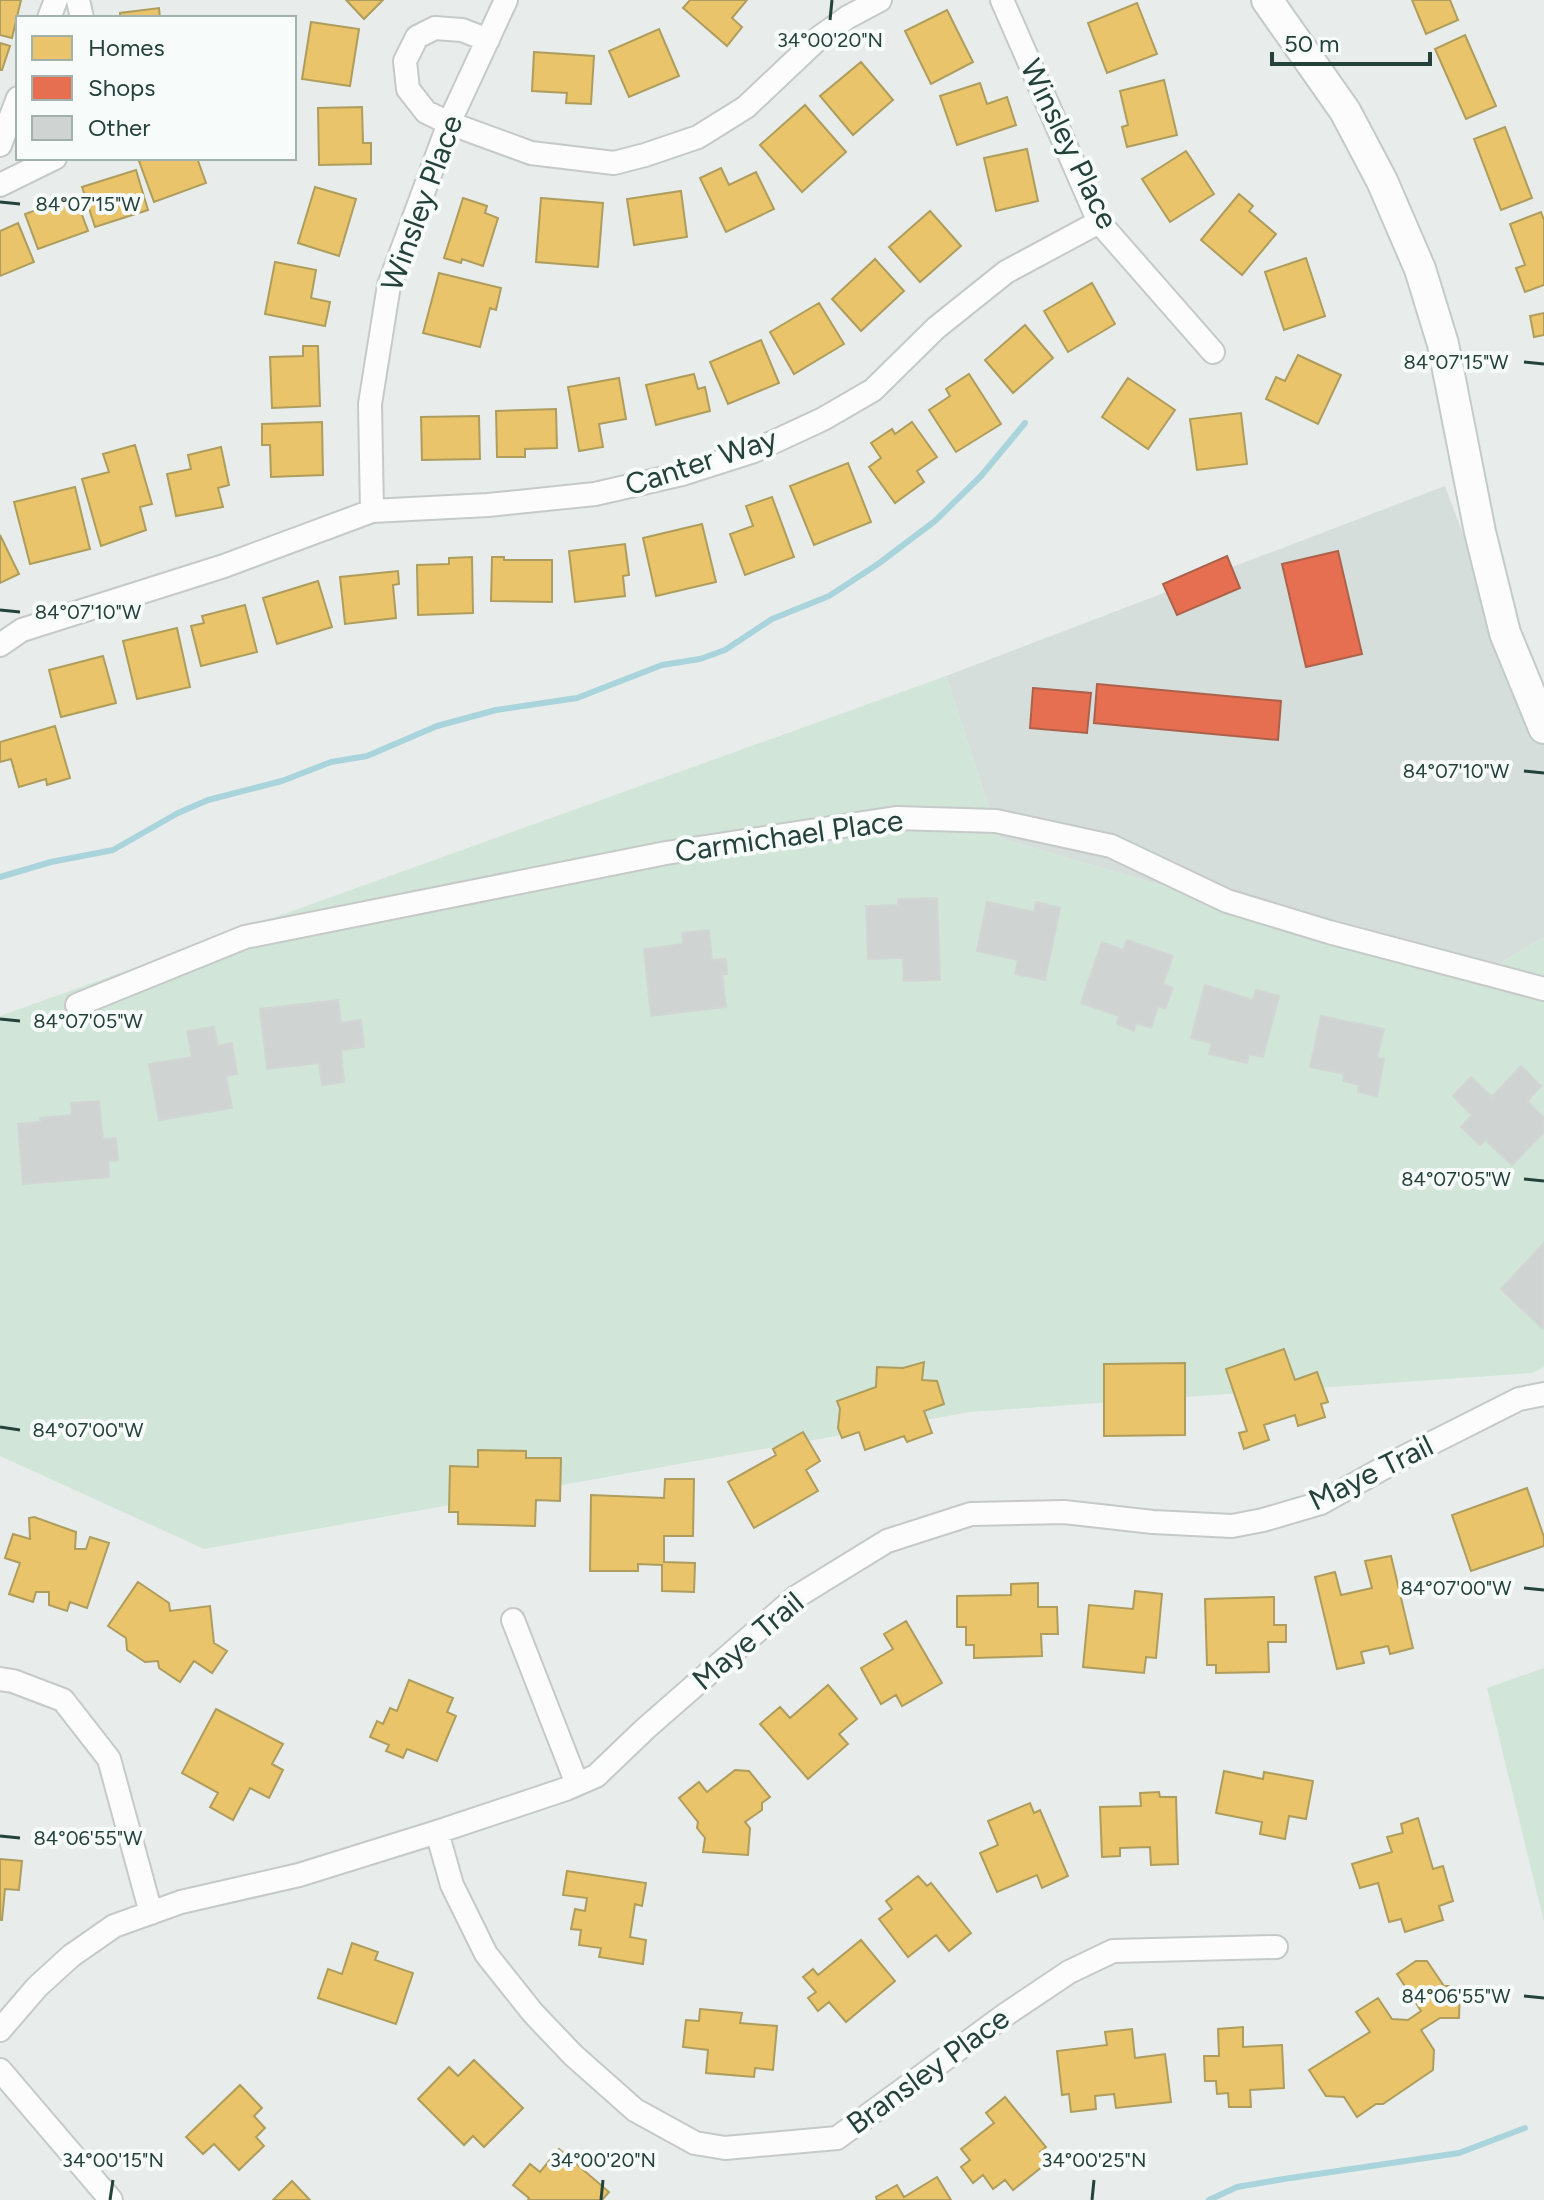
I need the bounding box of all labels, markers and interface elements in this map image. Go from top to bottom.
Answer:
legend [16,16,296,160]
scale bar [1272,16,1430,66]
text: 34°00'20"N [777,28,883,52]
text: 50 m [1284,29,1340,58]
text: Homes [88,33,165,62]
street label: Winsley Place [1012,53,1126,235]
text: Shops [88,73,155,102]
street label: Winsley Place [373,110,470,296]
text: Other [88,113,150,142]
text: 84°07'15"W [36,192,141,216]
text: 84°07'15"W [1404,350,1509,374]
street label: Canter Way [620,420,782,503]
text: 84°07'10"W [35,600,141,624]
text: 84°07'10"W [1403,759,1509,783]
street label: Carmichael Place [672,801,905,870]
text: 84°07'05"W [33,1009,143,1033]
text: 84°07'05"W [1401,1167,1511,1191]
text: 84°07'00"W [33,1418,143,1442]
street label: Maye Trail [1303,1427,1439,1519]
text: 84°07'00"W [1401,1576,1511,1600]
street label: Maye Trail [685,1583,811,1698]
text: 84°06'55"W [34,1826,142,1850]
text: 84°06'55"W [1402,1984,1510,2008]
street label: Bransley Place [839,1999,1016,2142]
text: 34°00'15"N [62,2148,164,2172]
text: 34°00'20"N [550,2148,656,2172]
text: 34°00'25"N [1042,2148,1146,2172]

